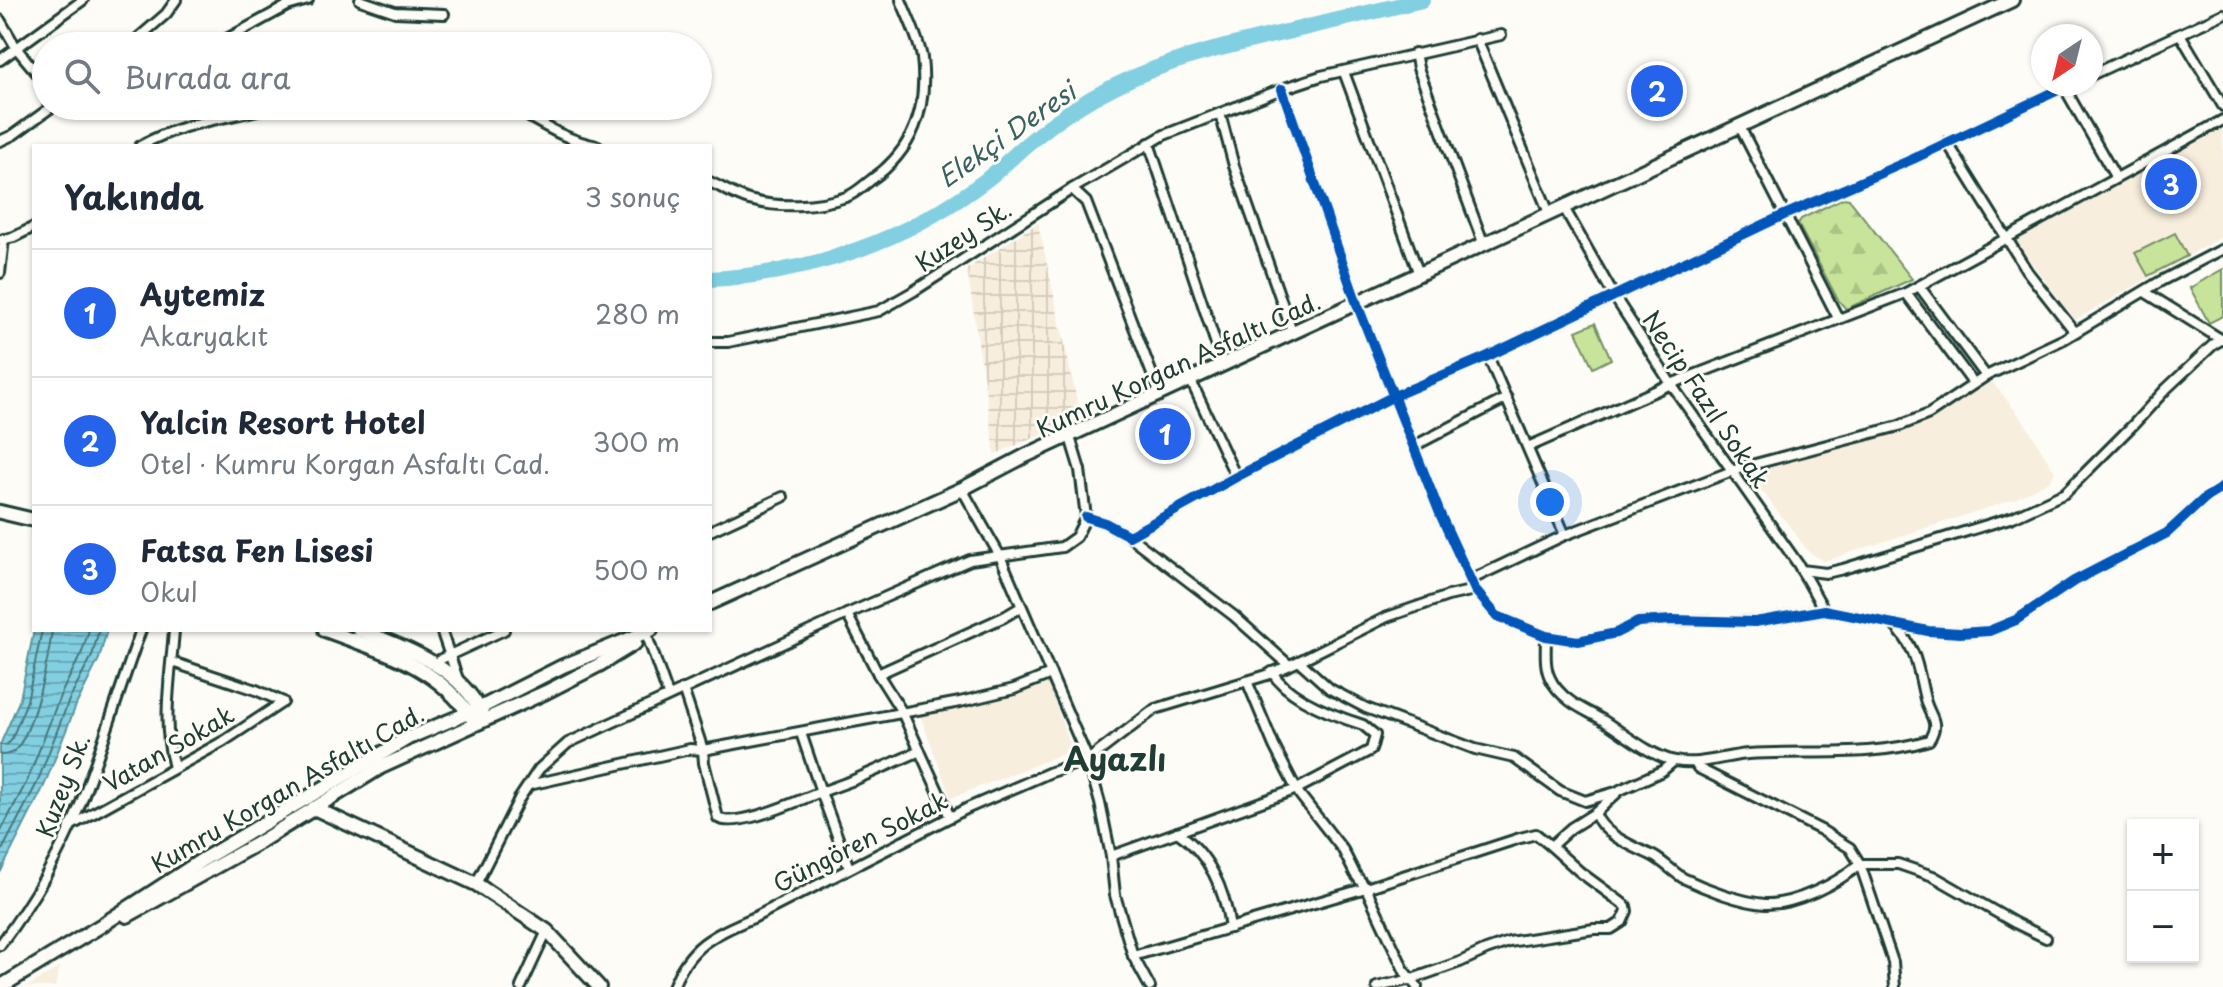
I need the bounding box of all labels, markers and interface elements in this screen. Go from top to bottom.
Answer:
north arrow [2031,24,2103,96]
search box [32,32,712,120]
icon: search [60,54,104,98]
text: Burada ara [124,54,290,99]
pin: 2 [1631,61,1683,121]
water label: Elekçi Deresi [929,70,1086,196]
pin: 3 [2145,154,2197,214]
text: Yakında [64,170,204,222]
text: 3 sonuç [585,177,680,216]
street label: Kuzey Sk. [908,190,1018,280]
text: Aytemiz [140,271,265,316]
street label: Kumru Korgan Asfaltı Cad. [1030,282,1326,446]
text: 1 [84,294,96,333]
text: 280 m [595,294,680,333]
street label: Necip Fazıl Sokak [1634,303,1780,495]
text: Akaryakıt [140,316,268,355]
text: Yalcin Resort Hotel [140,399,425,444]
pin: 1 [1139,404,1191,464]
text: 2 [81,422,99,461]
text: 300 m [593,422,680,461]
text: Otel · Kumru Korgan Asfaltı Cad. [140,444,550,483]
your location [1530,482,1570,522]
text: Fatsa Fen Lisesi [140,527,373,572]
text: 3 [81,550,99,589]
text: 500 m [593,550,680,589]
text: Okul [140,572,198,611]
street label: Kumru Korgan Asfaltı Cad. [144,695,430,881]
street label: Vatan Sokak [96,696,240,800]
street label: Kuzey Sk. [26,728,98,842]
district label: Ayazlı [1064,734,1166,782]
street label: Güngören Sokak [766,781,954,901]
map controls [2127,819,2199,963]
button: + [2127,819,2199,891]
button: − [2127,891,2199,963]

